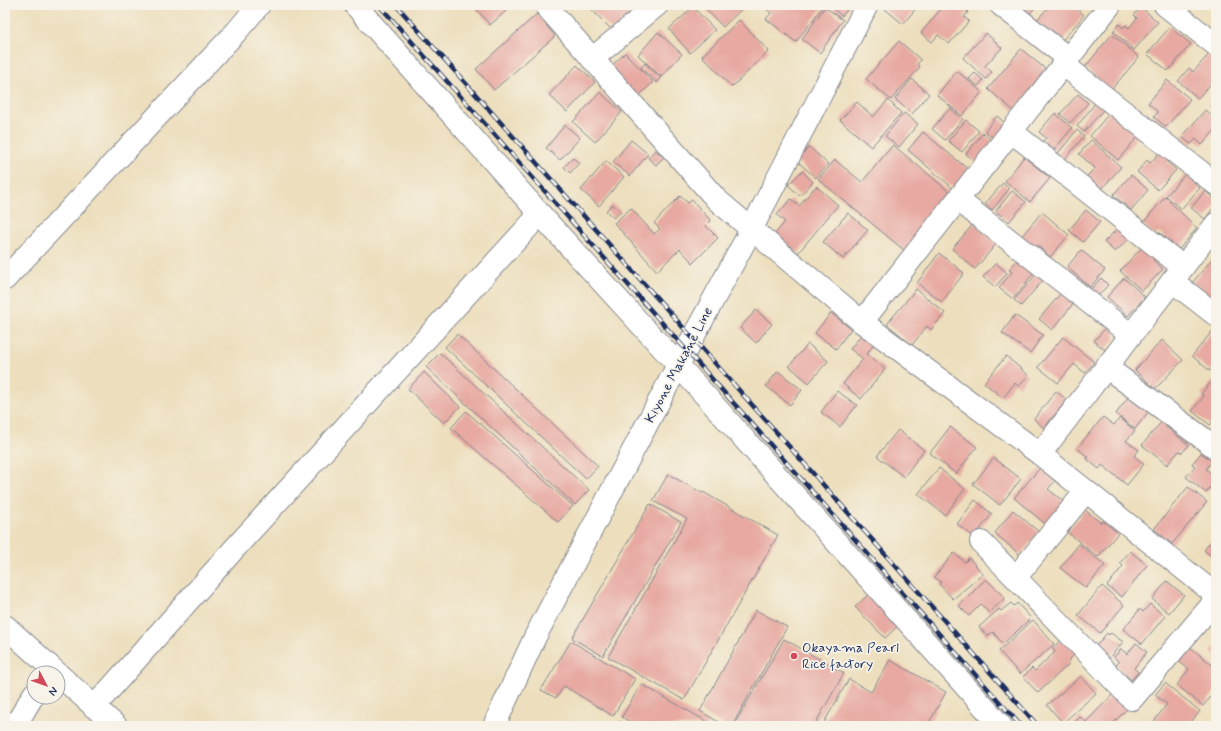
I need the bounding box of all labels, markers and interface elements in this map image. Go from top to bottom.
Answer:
street label: Kiyone Makane Line [641,304,717,426]
place label: Okayama Pearl Rice factory [802,639,899,673]
marker: Okayama Pearl Rice factory [789,651,799,661]
north arrow [26,665,66,705]
text: N [45,684,60,698]

